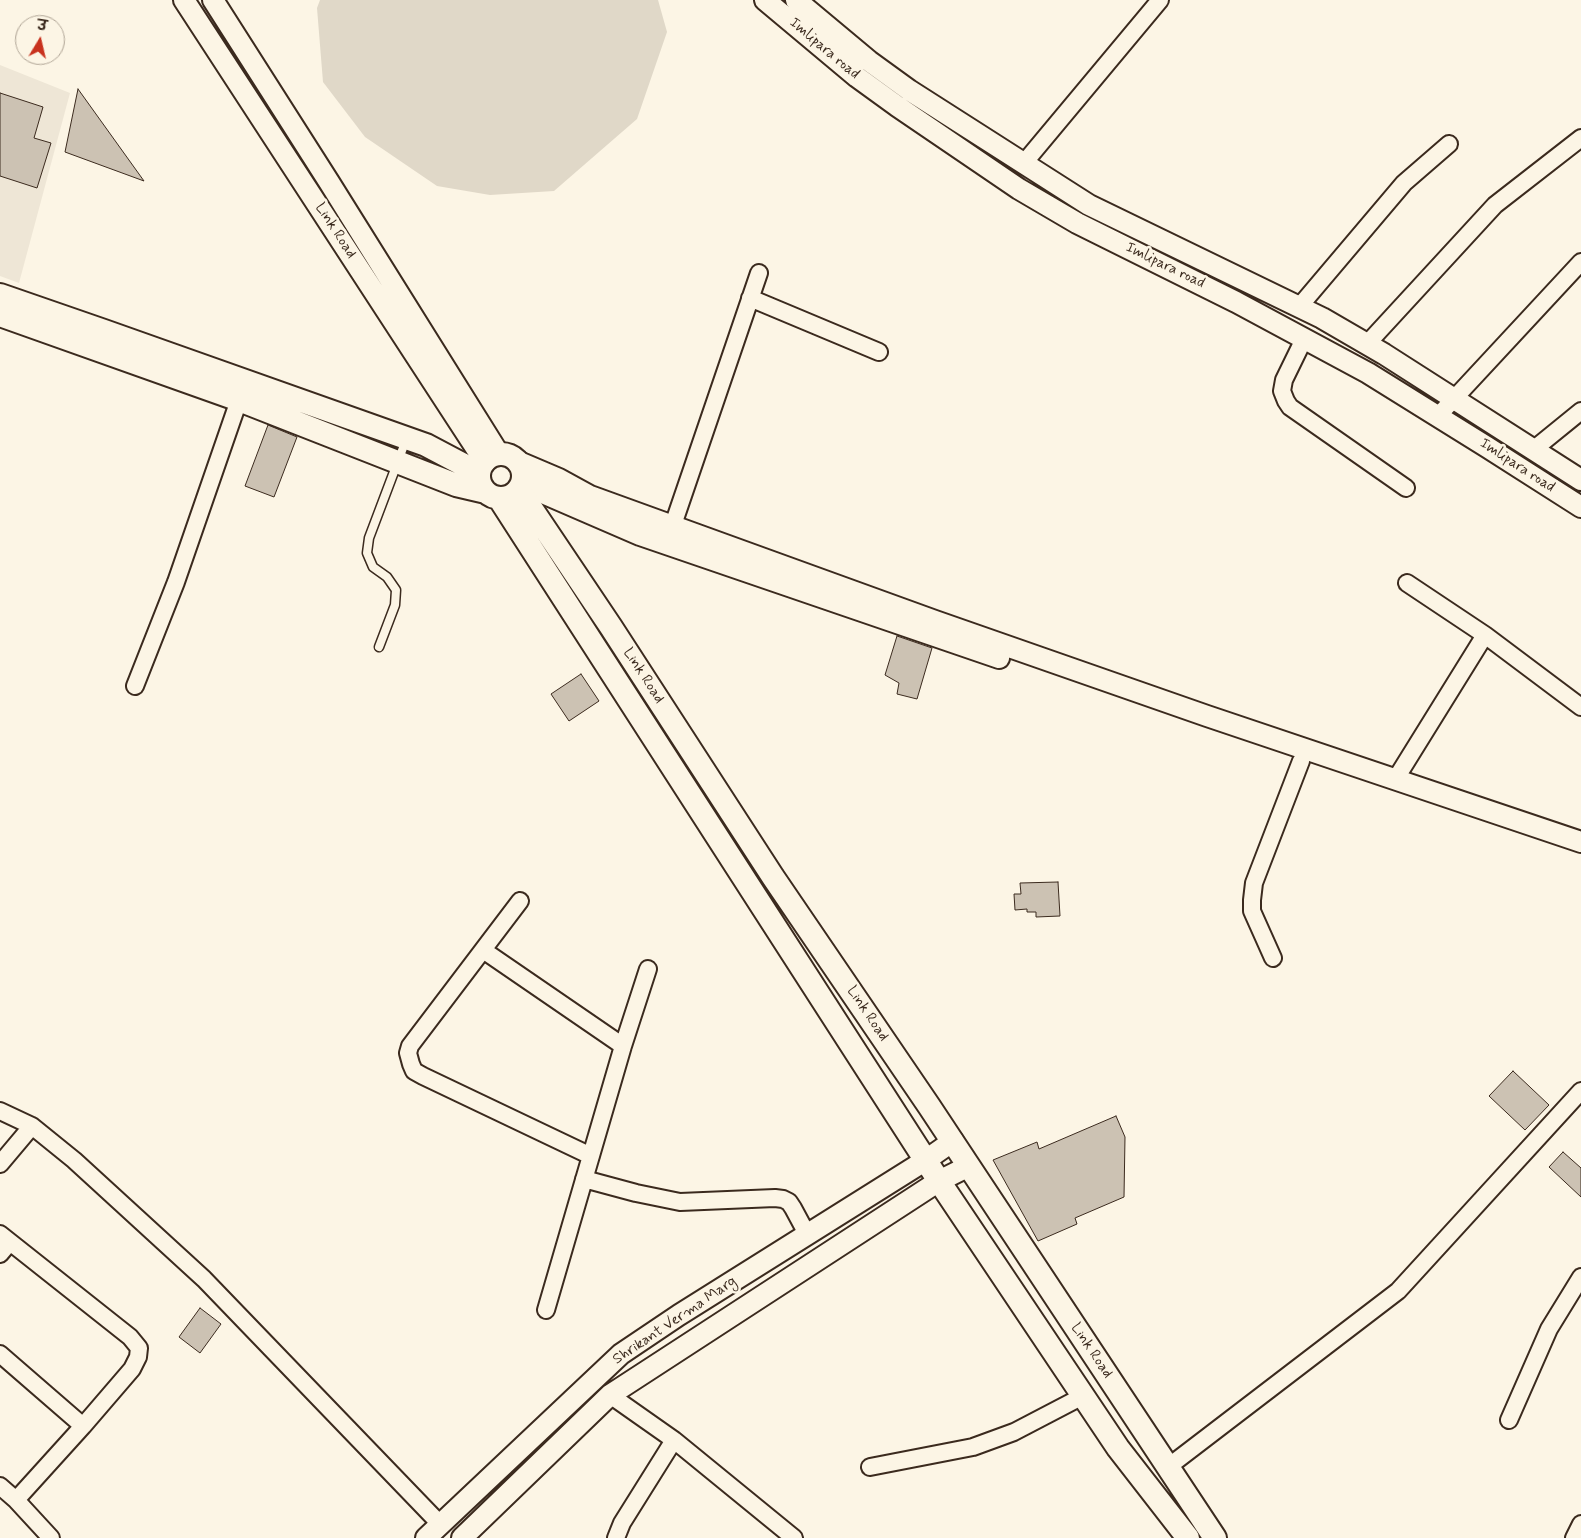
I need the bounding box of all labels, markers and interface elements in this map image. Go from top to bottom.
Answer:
street label: Imlipara road [785,14,863,84]
north arrow [15,15,65,65]
text: उ [36,17,48,36]
street label: Link Road [310,200,360,262]
street label: Imlipara road [1122,239,1208,293]
street label: Imlipara road [1476,435,1558,497]
street label: Link Road [618,645,668,707]
street label: Link Road [842,983,892,1045]
street label: Shrikant Verma Marg [610,1273,740,1369]
street label: Link Road [1066,1320,1116,1382]

